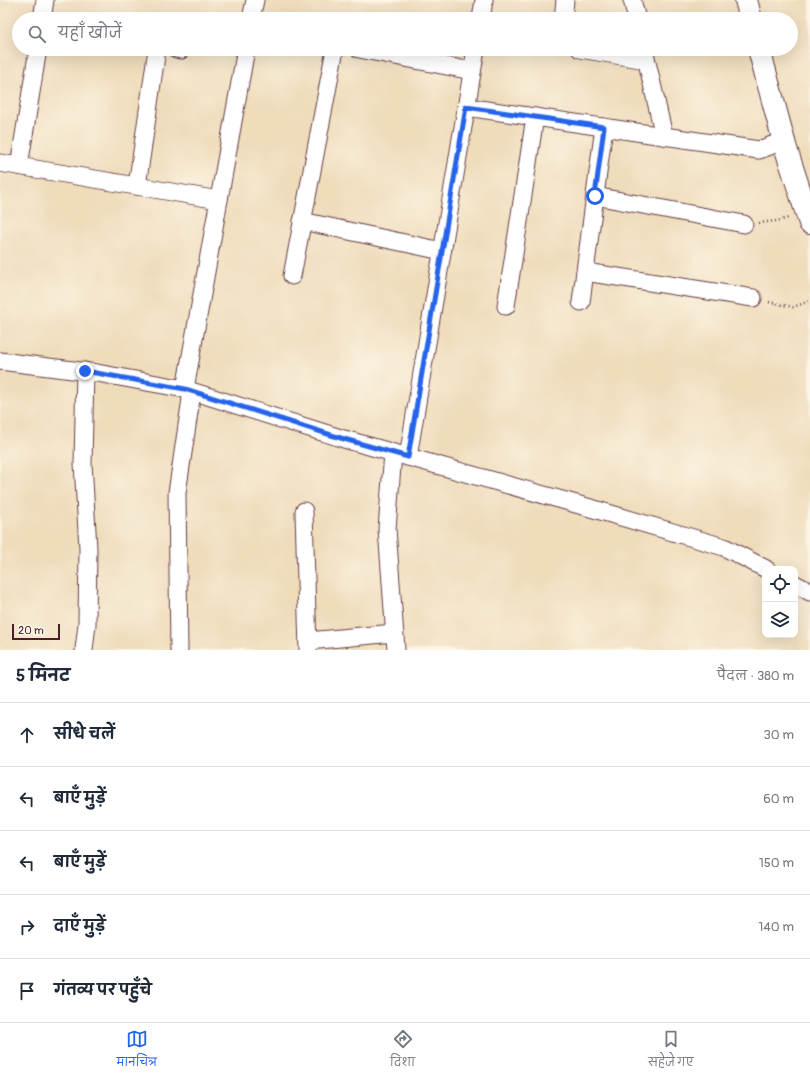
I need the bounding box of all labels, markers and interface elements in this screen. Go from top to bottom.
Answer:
search box [12,12,798,56]
icon: search [26,23,48,45]
text: यहाँ खोजें [58,24,122,43]
route start [586,187,604,205]
route end [76,362,94,380]
map controls [762,566,798,638]
button: locate [762,566,798,602]
button: layers [762,602,798,638]
scale bar [12,622,60,641]
text: 20 m [18,624,44,637]
text: 5 मिनट [16,665,70,686]
text: पैदल · 380 m [717,668,794,684]
icon: ahead [16,724,38,746]
text: सीधे चलें [54,725,115,744]
text: 30 m [764,727,794,743]
icon: left [16,788,38,810]
text: बाएँ मुड़ें [54,789,106,808]
text: 60 m [763,791,794,807]
icon: left [16,852,38,874]
text: बाएँ मुड़ें [54,853,106,872]
text: 150 m [759,855,794,871]
icon: right [16,916,38,938]
text: दाएँ मुड़ें [54,917,106,936]
text: 140 m [758,919,794,935]
icon: arrive [16,980,38,1002]
text: गंतव्य पर पहुँचे [54,981,152,1000]
tab: मानचित्र [117,1028,157,1074]
tab: दिशा [390,1028,415,1074]
tab: सहेजे गए [648,1028,693,1074]

